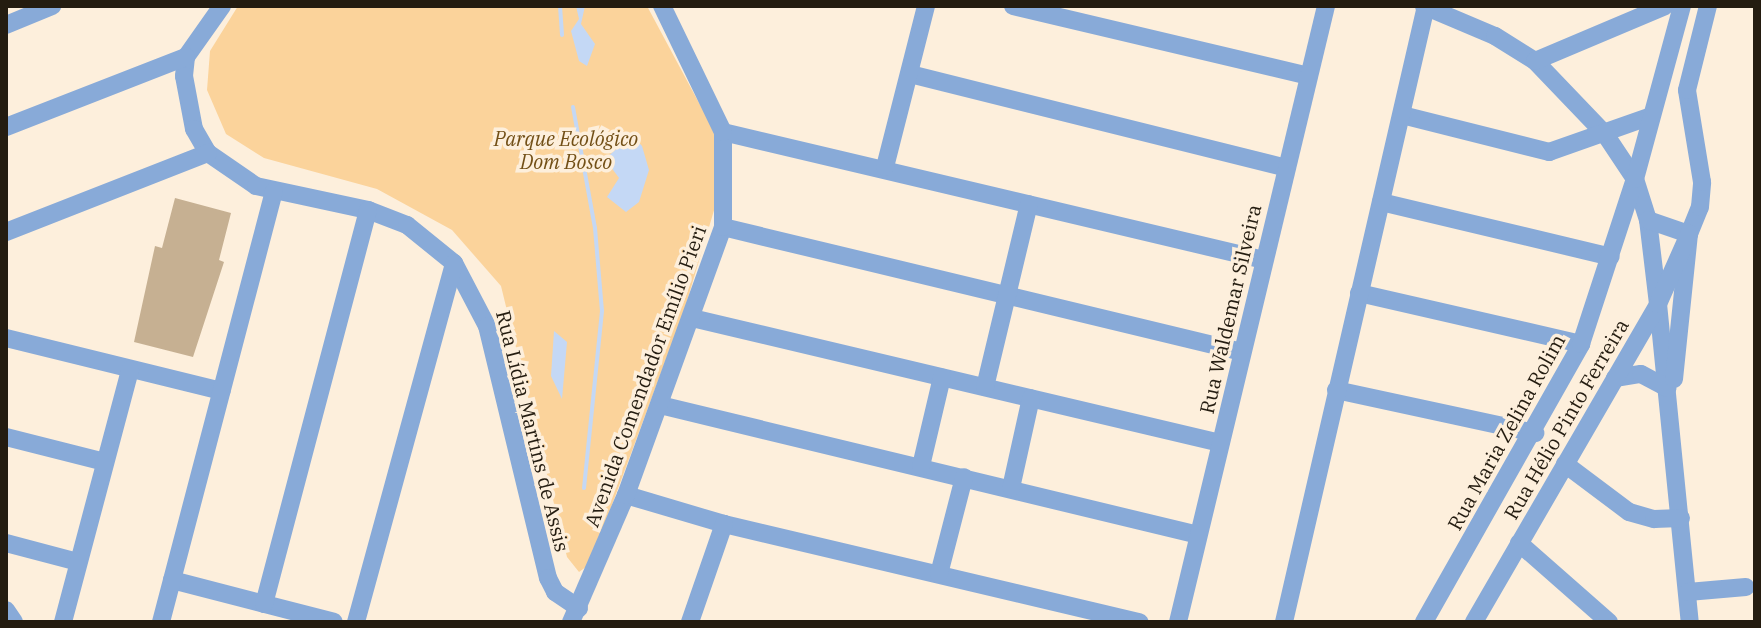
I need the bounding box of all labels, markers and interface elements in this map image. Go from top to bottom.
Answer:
park label: Parque Ecológico Dom Bosco [494,126,638,173]
street label: Rua Waldemar Silveira [1194,202,1266,416]
street label: Avenida Comendador Emílio Pieri [579,222,711,530]
street label: Rua Lídia Martins de Assis [491,308,575,554]
street label: Rua Hélio Pinto Ferreira [1499,314,1633,524]
street label: Rua Maria Zelina Rolim [1442,330,1570,534]

